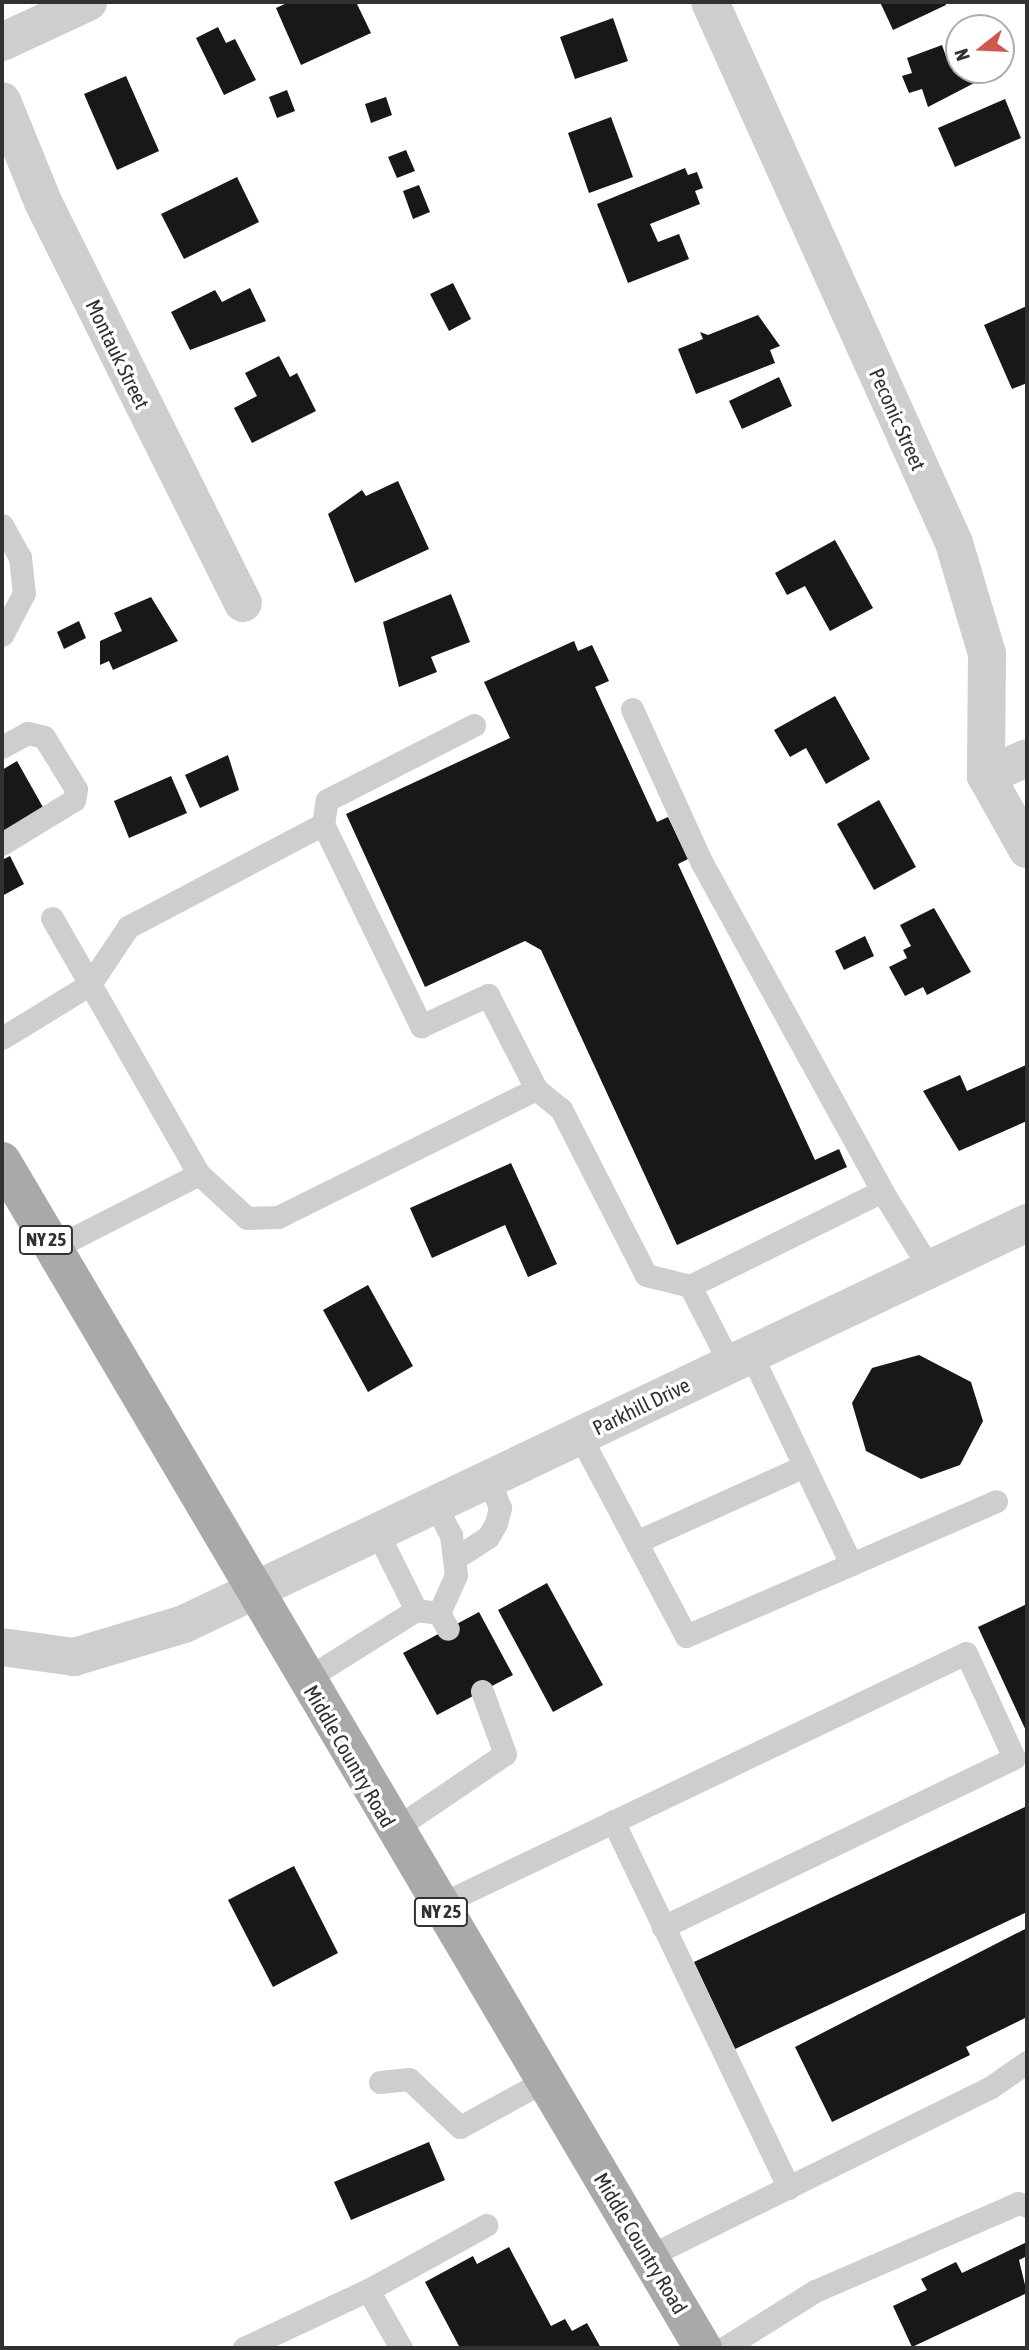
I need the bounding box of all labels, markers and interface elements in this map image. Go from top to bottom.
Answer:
north arrow [945,14,1015,84]
text: N [950,46,974,64]
street label: Montauk Street [81,295,155,413]
street label: Peconic Street [864,364,932,474]
road number: NY 25 [18,1224,74,1256]
street label: Parkhill Drive [588,1372,694,1440]
street label: Middle Country Road [299,1680,401,1832]
road number: NY 25 [413,1896,469,1928]
street label: Middle Country Road [589,2168,693,2318]

